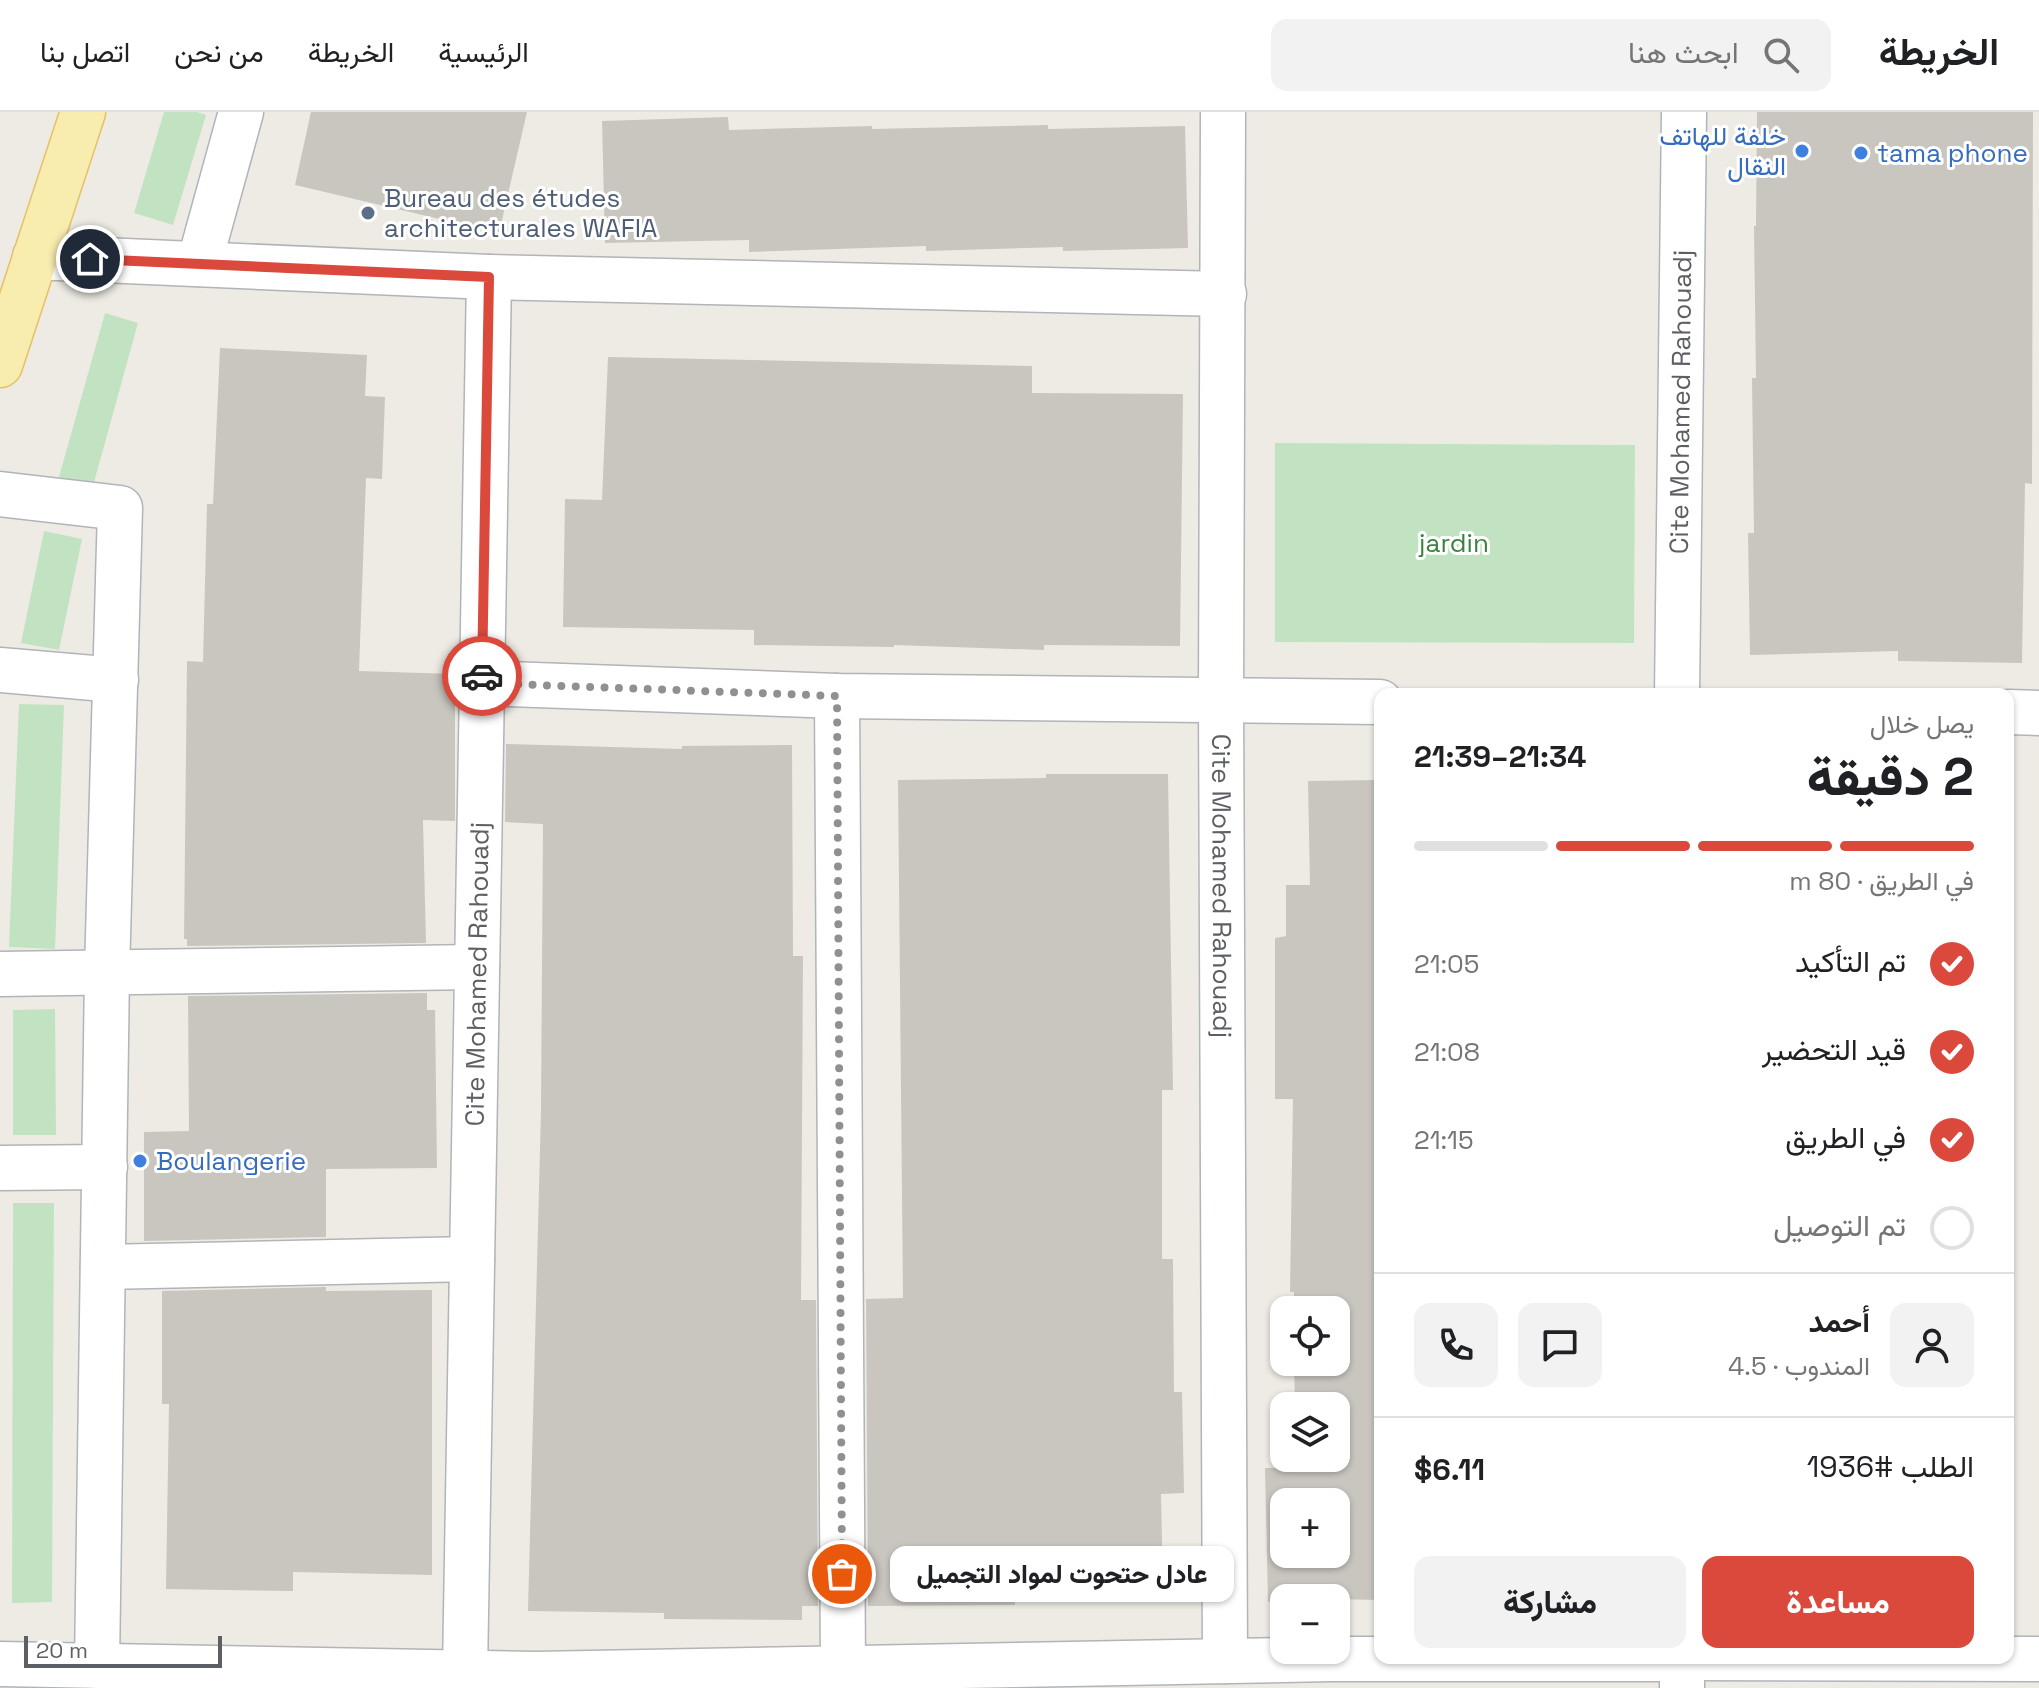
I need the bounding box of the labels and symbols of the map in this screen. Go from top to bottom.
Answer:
place label: خلفة للهاتف النقال [1660,119,1786,183]
place label: tama phone [1877,136,2028,170]
marker: خلفة للهاتف النقال [1793,142,1811,160]
marker: tama phone [1852,144,1870,162]
place label: Bureau des études architecturales WAFIA [384,181,657,245]
marker: Bureau des études architecturales WAFIA [359,204,377,222]
pin [56,225,124,293]
street label: Cite Mohamed Rahouadj [1662,250,1699,554]
park label: jardin [1418,526,1489,560]
courier [442,636,522,716]
street label: Cite Mohamed Rahouadj [1204,734,1239,1038]
street label: Cite Mohamed Rahouadj [457,822,497,1127]
place label: Boulangerie [156,1144,306,1178]
marker: Boulangerie [131,1152,149,1170]
pin [808,1540,876,1608]
callout: عادل حتحوت لمواد التجميل [890,1546,1234,1602]
scale bar [24,1632,222,1668]

